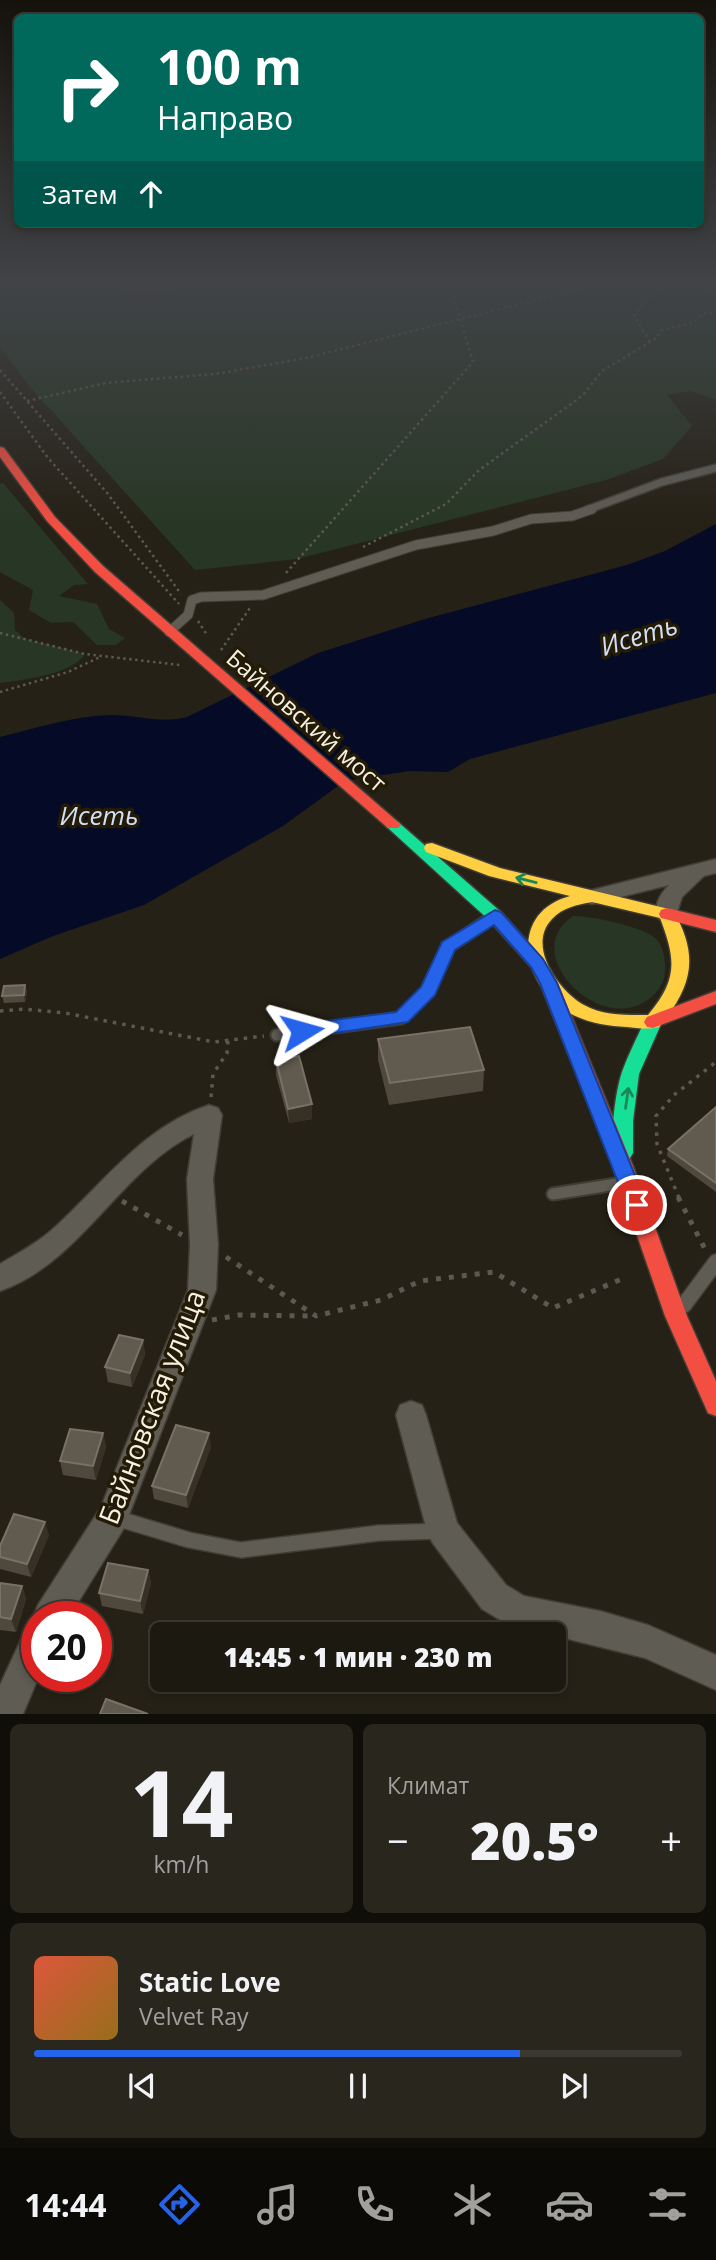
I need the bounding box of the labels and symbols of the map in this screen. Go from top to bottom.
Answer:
water label: Исеть [596,606,682,664]
street label: Байновский мост [220,641,394,799]
water label: Исеть [59,797,139,833]
one-way arrow [515,873,538,886]
position arrow [265,994,339,1068]
one-way arrow [620,1087,633,1110]
pin [607,1175,667,1235]
street label: Байновская улица [89,1284,213,1529]
speed limit sign: 20 [21,1601,112,1692]

